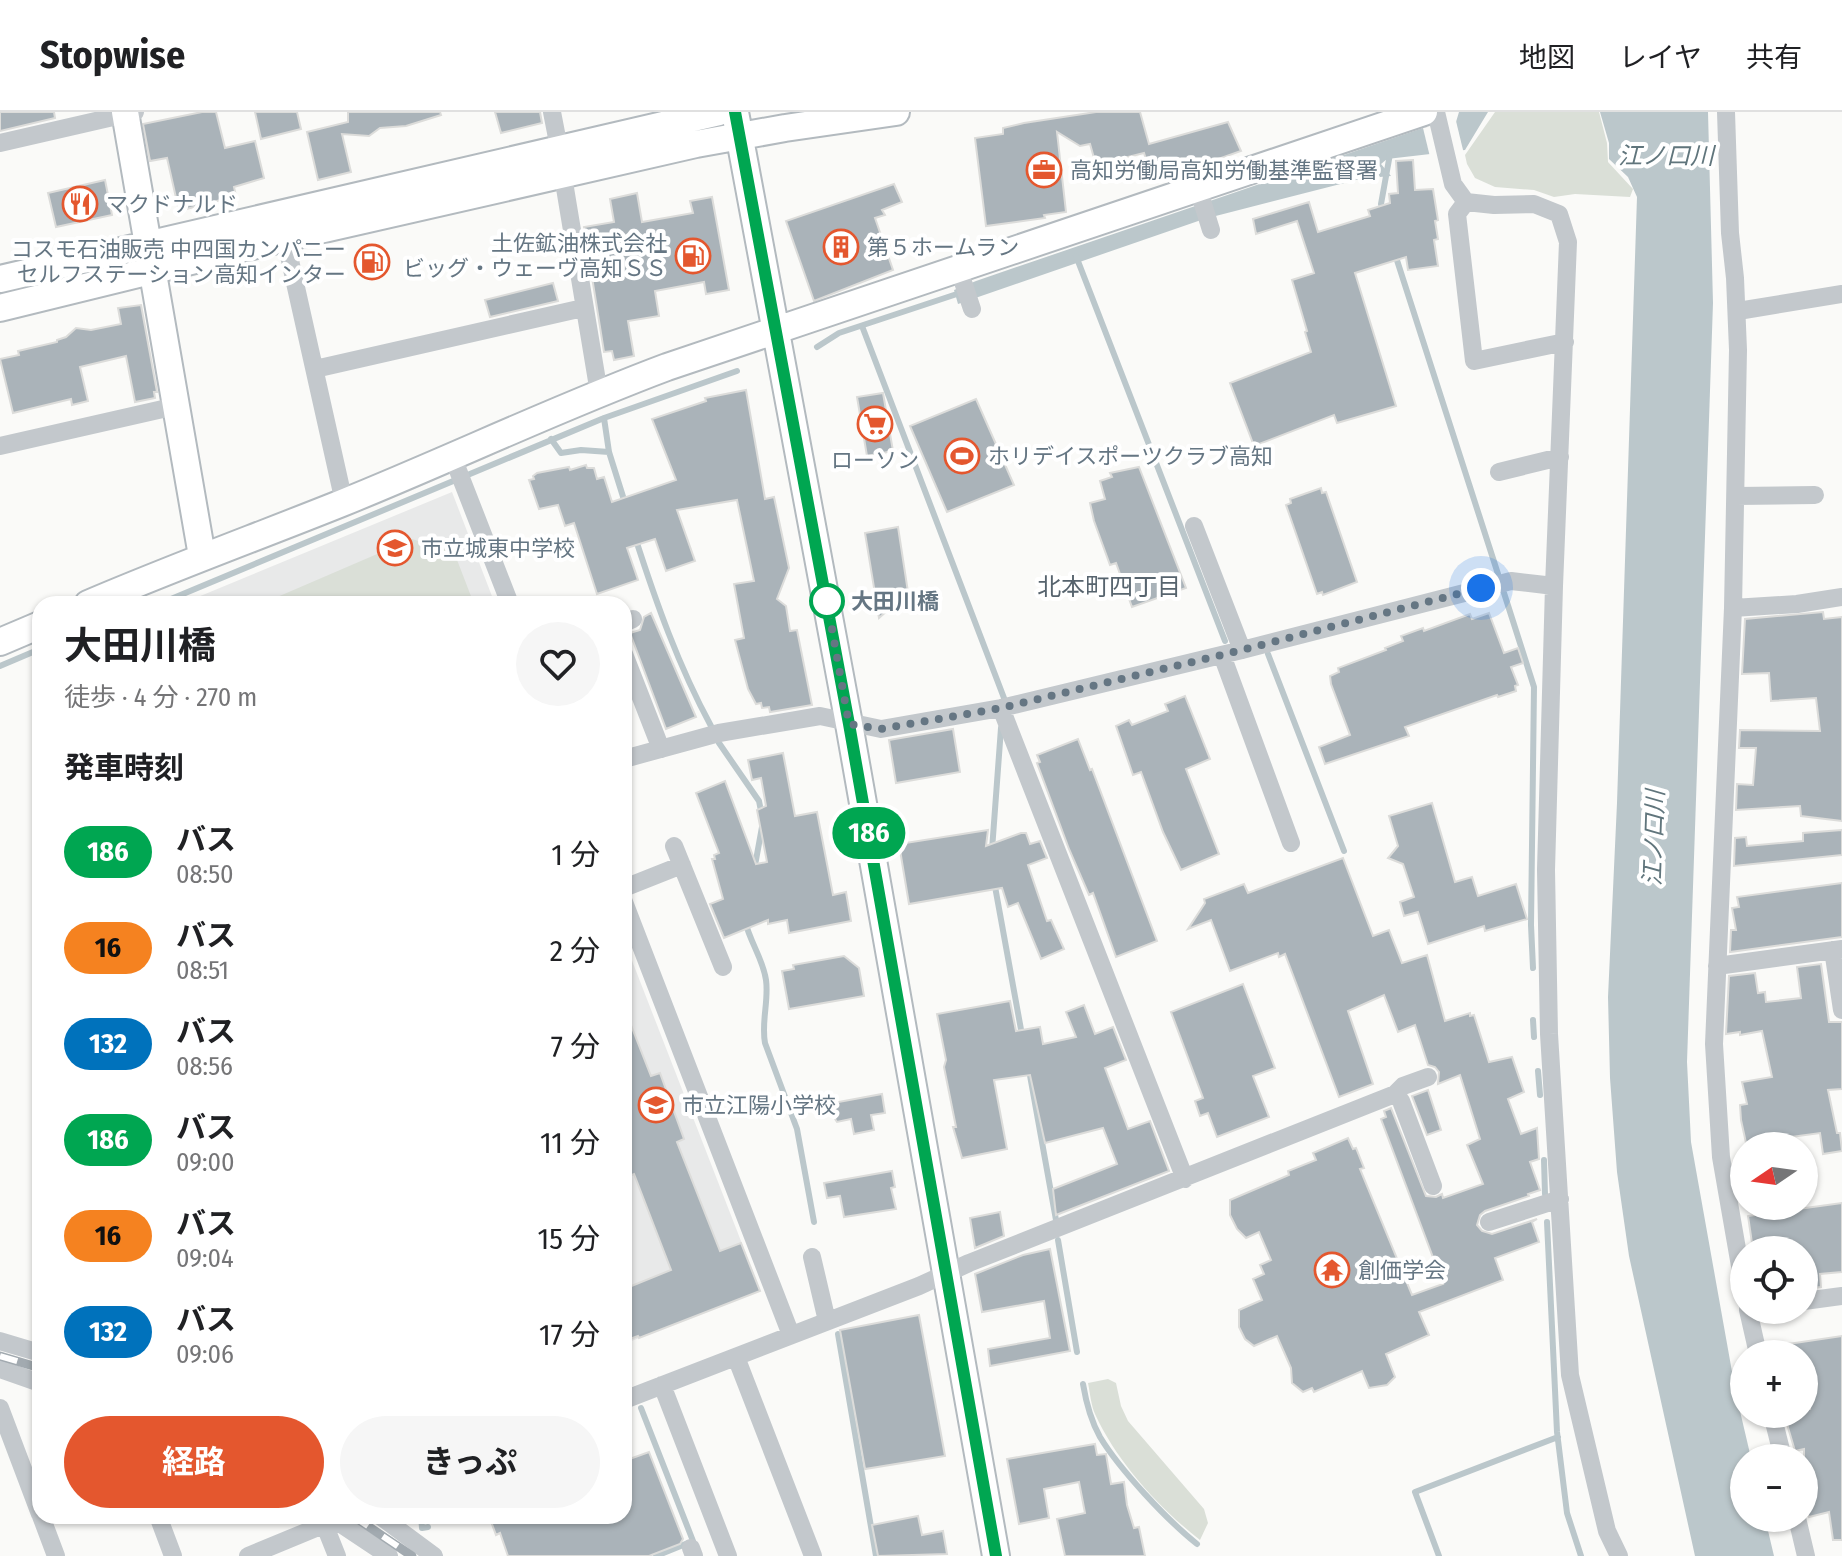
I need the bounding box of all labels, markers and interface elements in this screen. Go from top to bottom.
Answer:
text: Stopwise [40,32,185,78]
text: 地図 [1519,41,1575,74]
text: レイヤ [1619,41,1702,74]
text: 共有 [1746,41,1802,74]
water label: 江ノ口川 [1618,142,1717,170]
office icon: 高知労働局高知労働基準監督署 [1025,151,1063,189]
place label: 高知労働局高知労働基準監督署 [1070,157,1378,184]
restaurant icon: マクドナルド [61,185,99,223]
place label: マクドナルド [106,191,238,218]
building icon: 第５ホームラン [822,228,860,266]
place label: 土佐鉱油株式会社 ビッグ・ウェーヴ高知ＳＳ [403,230,667,282]
place label: 第５ホームラン [867,234,1019,261]
place label: コスモ石油販売 中四国カンパニー セルフステーション高知インター [11,236,346,288]
fuel station icon: 土佐鉱油株式会社 ビッグ・ウェーヴ高知ＳＳ [674,237,712,275]
fuel station icon: コスモ石油販売 中四国カンパニー セルフステーション高知インター [353,243,391,281]
supermarket icon: ローソン [856,405,894,443]
sports icon: ホリデイスポーツクラブ高知 [943,437,981,475]
place label: ホリデイスポーツクラブ高知 [988,443,1273,470]
place label: ローソン [831,447,919,474]
school or university icon: 市立城東中学校 [376,529,414,567]
place label: 市立城東中学校 [421,535,575,562]
your location [1461,568,1501,608]
district label: 北本町四丁目 [1037,573,1181,601]
marker: 大田川橋 [810,584,844,618]
place label: 大田川橋 [851,588,939,615]
button: heart [516,622,600,706]
text: 大田川橋 [64,623,216,669]
text: 徒歩 · 4 分 · 270 m [64,682,257,713]
text: 発車時刻 [64,750,184,786]
water label: 江ノ口川 [1638,787,1670,886]
line badge: 186 [823,807,915,859]
text: 186 [848,816,890,849]
text: バス [176,822,236,858]
text: 186 [87,835,129,868]
text: 1 分 [551,837,600,873]
text: 08:50 [176,859,234,890]
text: バス [176,918,236,954]
text: 16 [95,931,121,964]
text: 2 分 [550,933,600,969]
text: 08:51 [176,955,229,986]
text: バス [176,1014,236,1050]
text: 132 [89,1027,127,1060]
text: 7 分 [551,1029,600,1065]
text: 08:56 [176,1051,233,1082]
school or university icon: 市立江陽小学校 [637,1086,675,1124]
place label: 市立江陽小学校 [682,1092,836,1119]
text: バス [176,1110,236,1146]
text: 186 [87,1123,129,1156]
text: 11 分 [540,1125,600,1161]
north arrow [1730,1132,1818,1220]
map controls [1730,1132,1818,1532]
text: 09:00 [176,1147,235,1178]
text: バス [176,1206,236,1242]
text: 16 [95,1219,121,1252]
text: 15 分 [537,1221,600,1257]
button: locate [1730,1236,1818,1324]
text: 09:04 [176,1243,234,1274]
temple icon: 創価学会 [1313,1251,1351,1289]
place label: 創価学会 [1358,1257,1446,1284]
text: バス [176,1302,236,1338]
text: 132 [89,1315,127,1348]
text: 17 分 [539,1317,600,1353]
text: 09:06 [176,1339,234,1370]
button: + [1730,1340,1818,1428]
button: 経路 [64,1416,324,1508]
button: きっぷ [340,1416,600,1508]
button: − [1730,1444,1818,1532]

